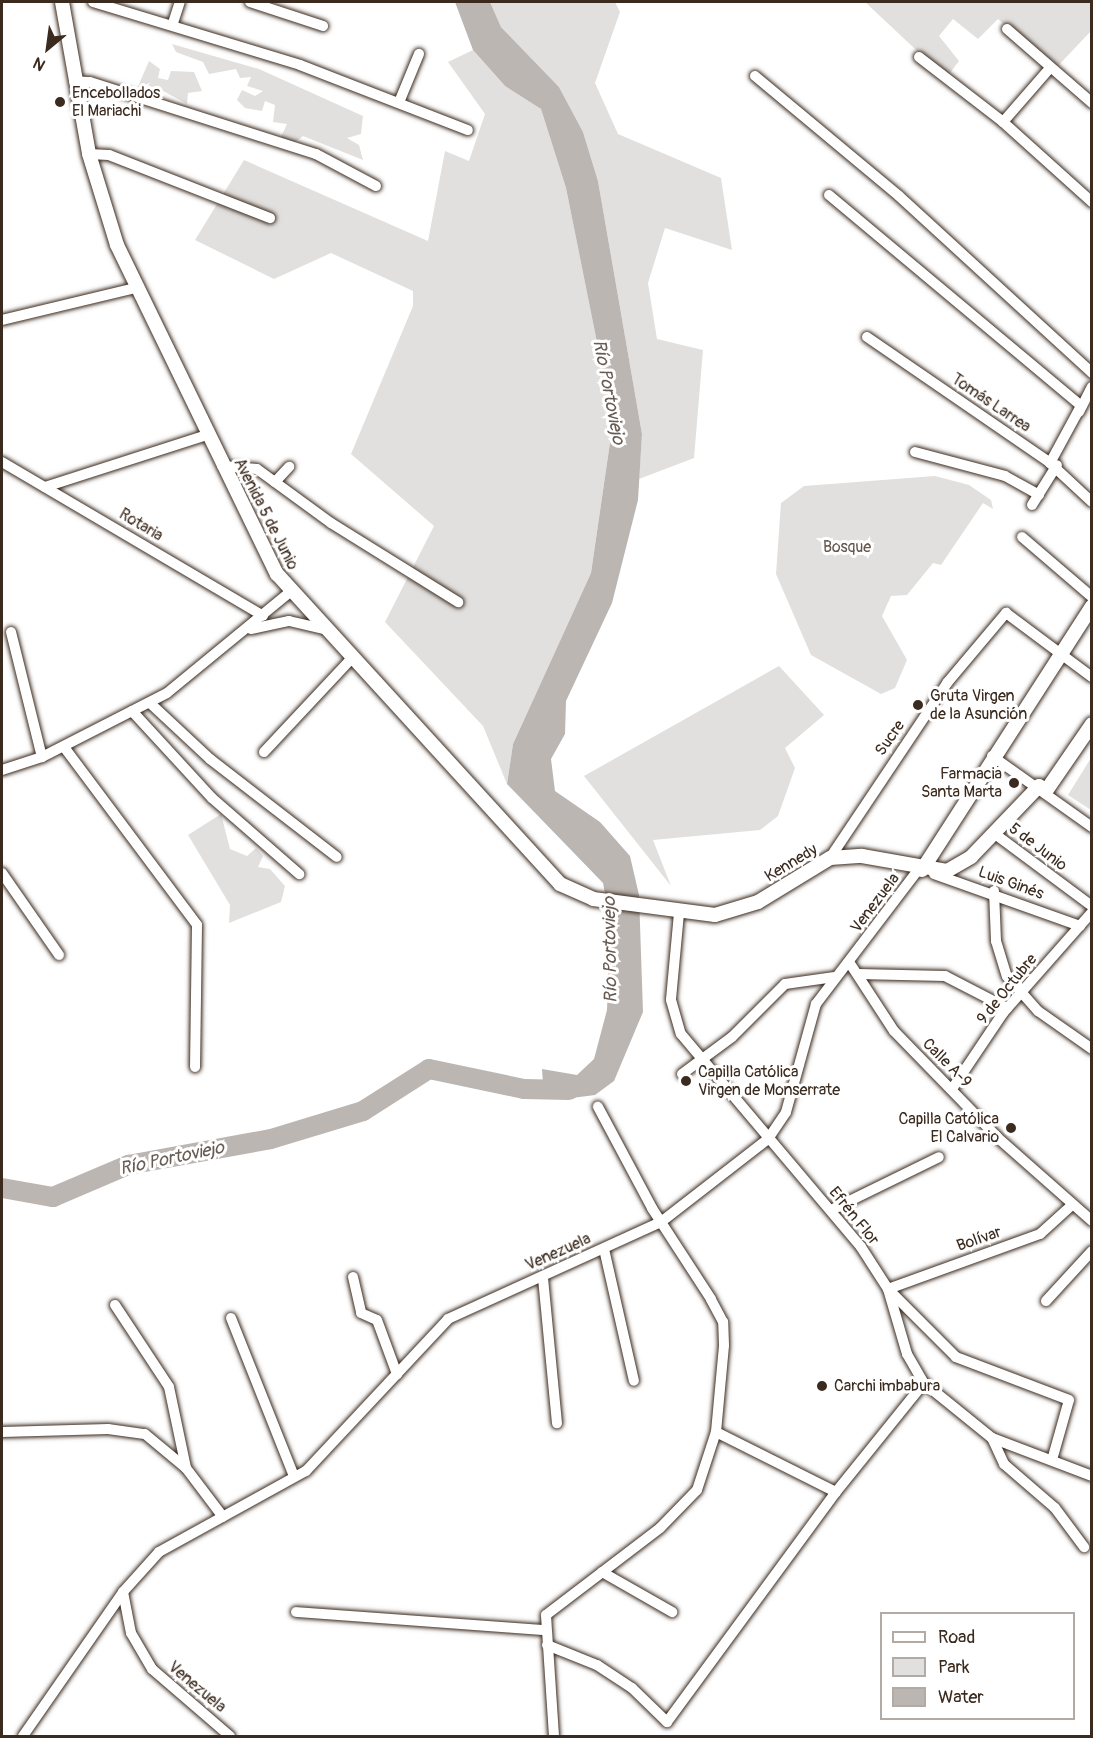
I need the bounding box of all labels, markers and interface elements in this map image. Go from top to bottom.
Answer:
north arrow [18,18,78,78]
text: N [30,52,49,75]
place label: Encebollados El Mariachi [72,83,160,121]
marker: Encebollados El Mariachi [53,95,67,109]
water label: Río Portoviejo [587,338,629,446]
street label: Tomás Larrea [948,369,1034,437]
street label: Avenida 5 de Junio [230,455,302,573]
street label: Rotaria [116,504,166,546]
park label: Bosque [823,537,871,557]
place label: Gruta Virgen de la Asunción [930,686,1027,724]
marker: Gruta Virgen de la Asunción [911,698,925,712]
street label: Sucre [871,717,909,759]
place label: Farmacia Santa Marta [921,764,1002,802]
marker: Farmacia Santa Marta [1007,776,1021,790]
street label: 5 de Junio [1005,819,1071,875]
street label: Kennedy [761,840,821,886]
street label: Luis Ginés [976,862,1046,904]
street label: Venezuela [846,869,904,937]
water label: Río Portoviejo [599,897,623,1003]
street label: 9 de Octubre [973,950,1041,1028]
street label: Calle A-9 [918,1034,976,1092]
place label: Capilla Católica Virgen de Monserrate [698,1062,840,1100]
marker: Capilla Católica Virgen de Monserrate [679,1074,693,1088]
place label: Capilla Católica El Calvario [899,1109,999,1147]
marker: Capilla Católica El Calvario [1004,1121,1018,1135]
water label: Río Portoviejo [118,1137,226,1181]
street label: Efrén Flor [825,1183,883,1249]
street label: Bolívar [954,1222,1004,1256]
street label: Venezuela [522,1229,594,1275]
place label: Carchi imbabura [834,1376,940,1396]
marker: Carchi imbabura [815,1379,829,1393]
legend [880,1612,1075,1720]
text: Road [938,1626,975,1649]
text: Park [938,1656,970,1679]
street label: Venezuela [164,1657,230,1717]
text: Water [938,1686,984,1709]

